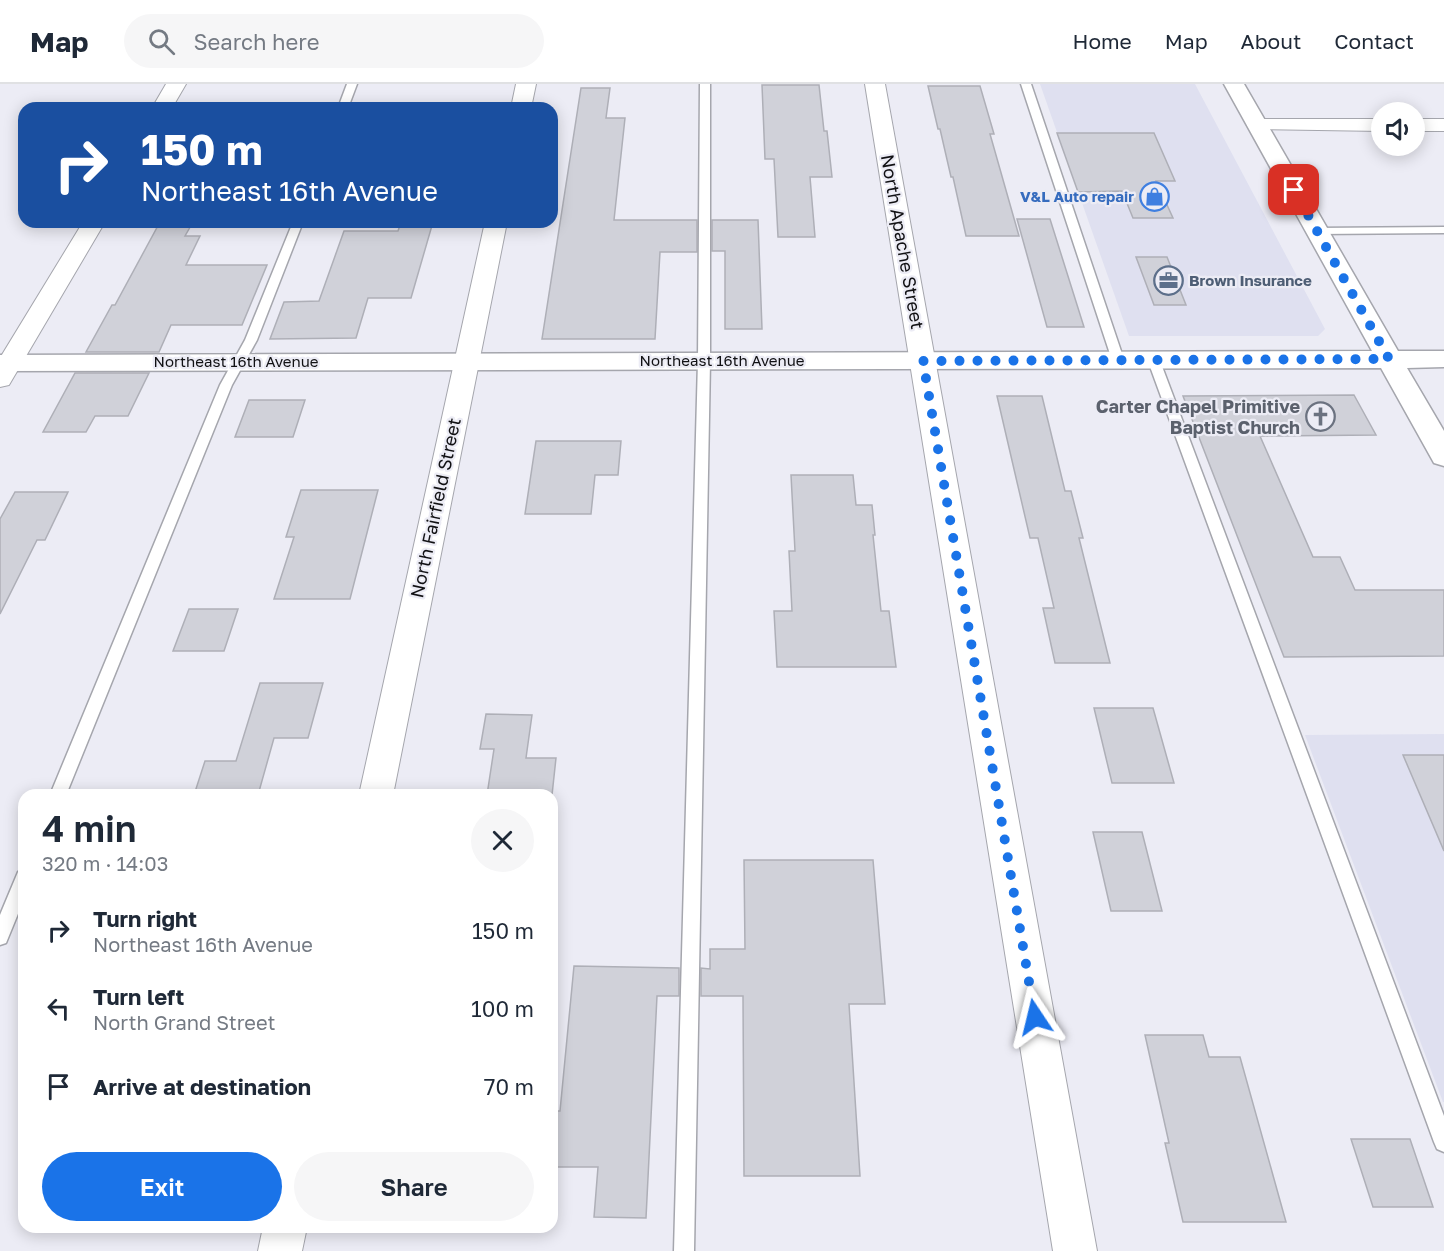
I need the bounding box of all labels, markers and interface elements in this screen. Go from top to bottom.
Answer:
search box [124,14,544,68]
text: Map [30,25,88,58]
icon: search [145,25,178,58]
text: Search here [193,28,319,55]
text: Home [1072,28,1132,54]
text: Map [1165,28,1208,54]
text: About [1241,28,1301,54]
text: Contact [1334,28,1414,54]
map controls [1371,102,1425,156]
button: sound [1371,102,1425,156]
text: 150 m [141,124,263,174]
icon: right [42,126,120,204]
street label: North Apache Street [877,153,929,331]
pin [1268,164,1319,215]
icon: arrive [1277,173,1310,206]
text: Northeast 16th Avenue [141,175,438,207]
shop icon: V&L Auto repair [1139,181,1171,213]
place label: V&L Auto repair [1020,187,1134,205]
office icon: Brown Insurance [1152,265,1184,297]
place label: Brown Insurance [1189,271,1312,289]
street label: Northeast 16th Avenue [640,351,805,369]
street label: Northeast 16th Avenue [154,352,319,370]
place label: Carter Chapel Primitive Baptist Church [1096,395,1300,438]
church icon: Carter Chapel Primitive Baptist Church [1305,401,1337,433]
street label: North Fairfield Street [405,416,465,600]
text: 4 min [42,807,137,850]
button: close [471,809,534,872]
text: 320 m · 14:03 [42,851,168,875]
text: Turn right [93,905,197,932]
icon: right [42,914,75,947]
text: 150 m [472,917,534,944]
text: Northeast 16th Avenue [93,932,313,956]
text: Turn left [93,983,184,1010]
position arrow [1003,985,1067,1049]
icon: left [42,992,75,1025]
text: 100 m [471,995,534,1022]
text: North Grand Street [93,1010,276,1034]
icon: arrive [42,1070,75,1103]
text: Arrive at destination [93,1073,311,1100]
text: 70 m [484,1073,534,1100]
button: Exit [42,1152,282,1221]
button: Share [294,1152,534,1221]

